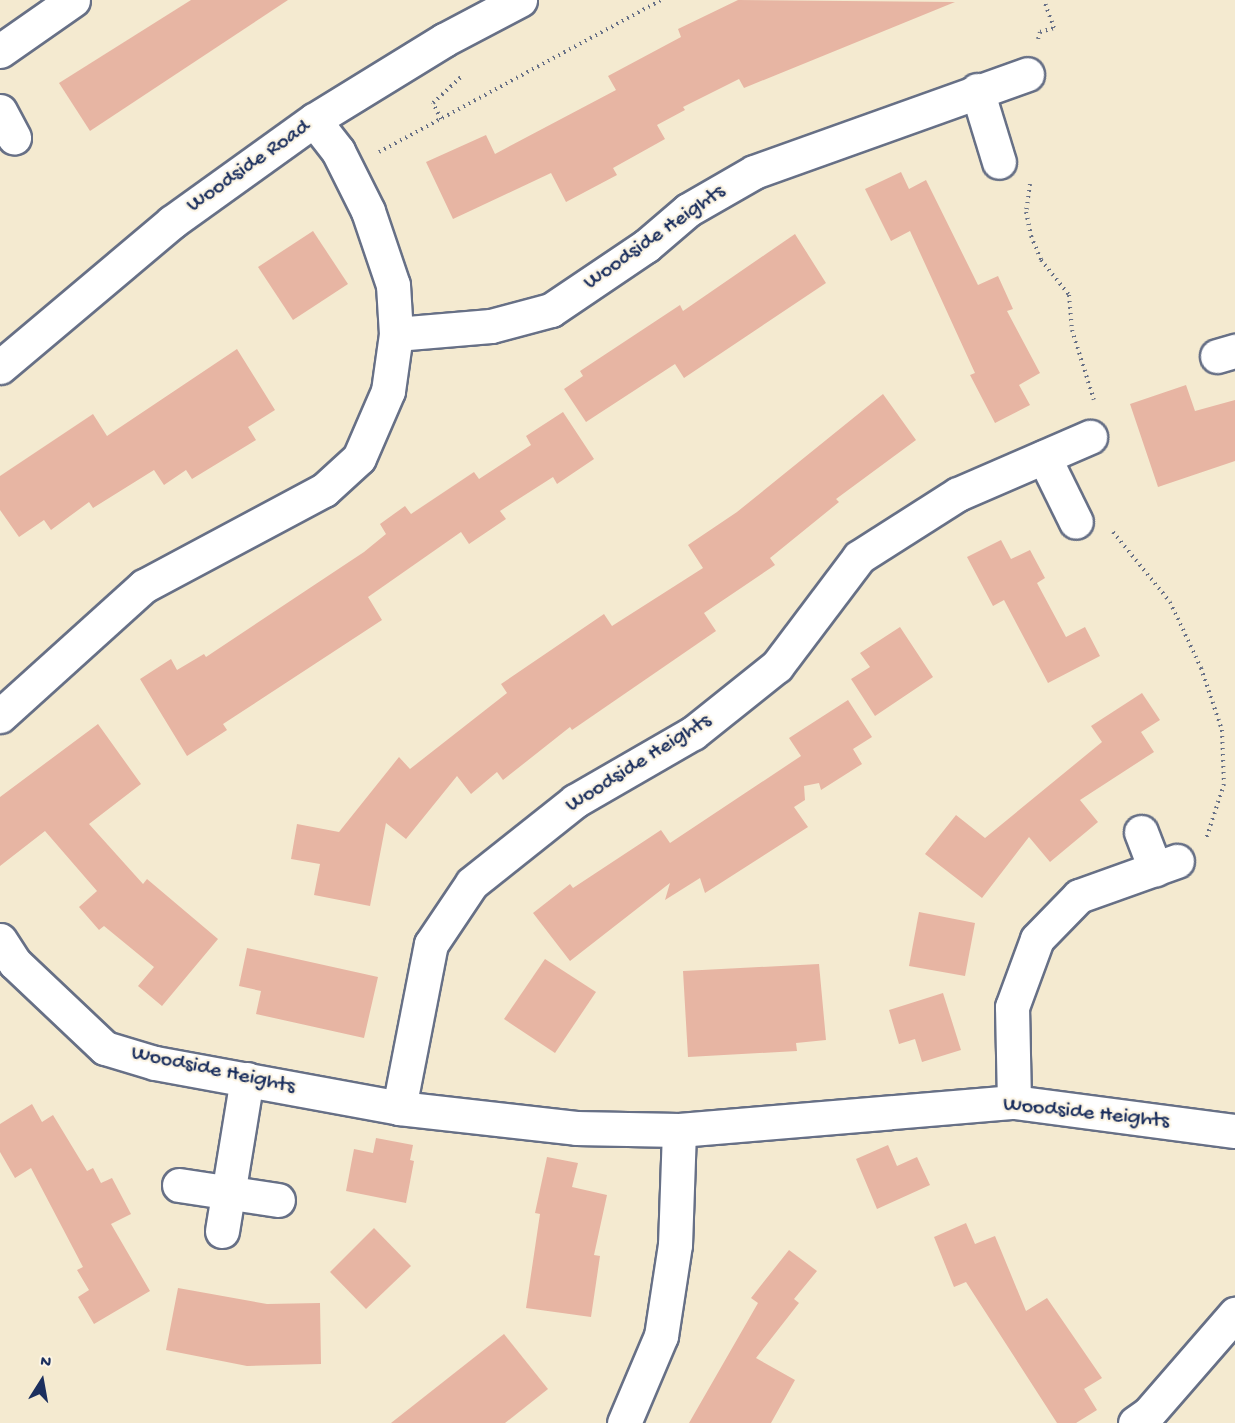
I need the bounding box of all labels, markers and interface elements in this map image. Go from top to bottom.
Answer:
street label: Woodside Road [182,115,316,219]
street label: Woodside Heights [579,179,731,297]
street label: Woodside Heights [561,709,717,819]
street label: Woodside Heights [129,1041,297,1101]
street label: Woodside Heights [1002,1092,1170,1136]
north arrow [12,1351,72,1411]
text: N [39,1353,52,1373]

